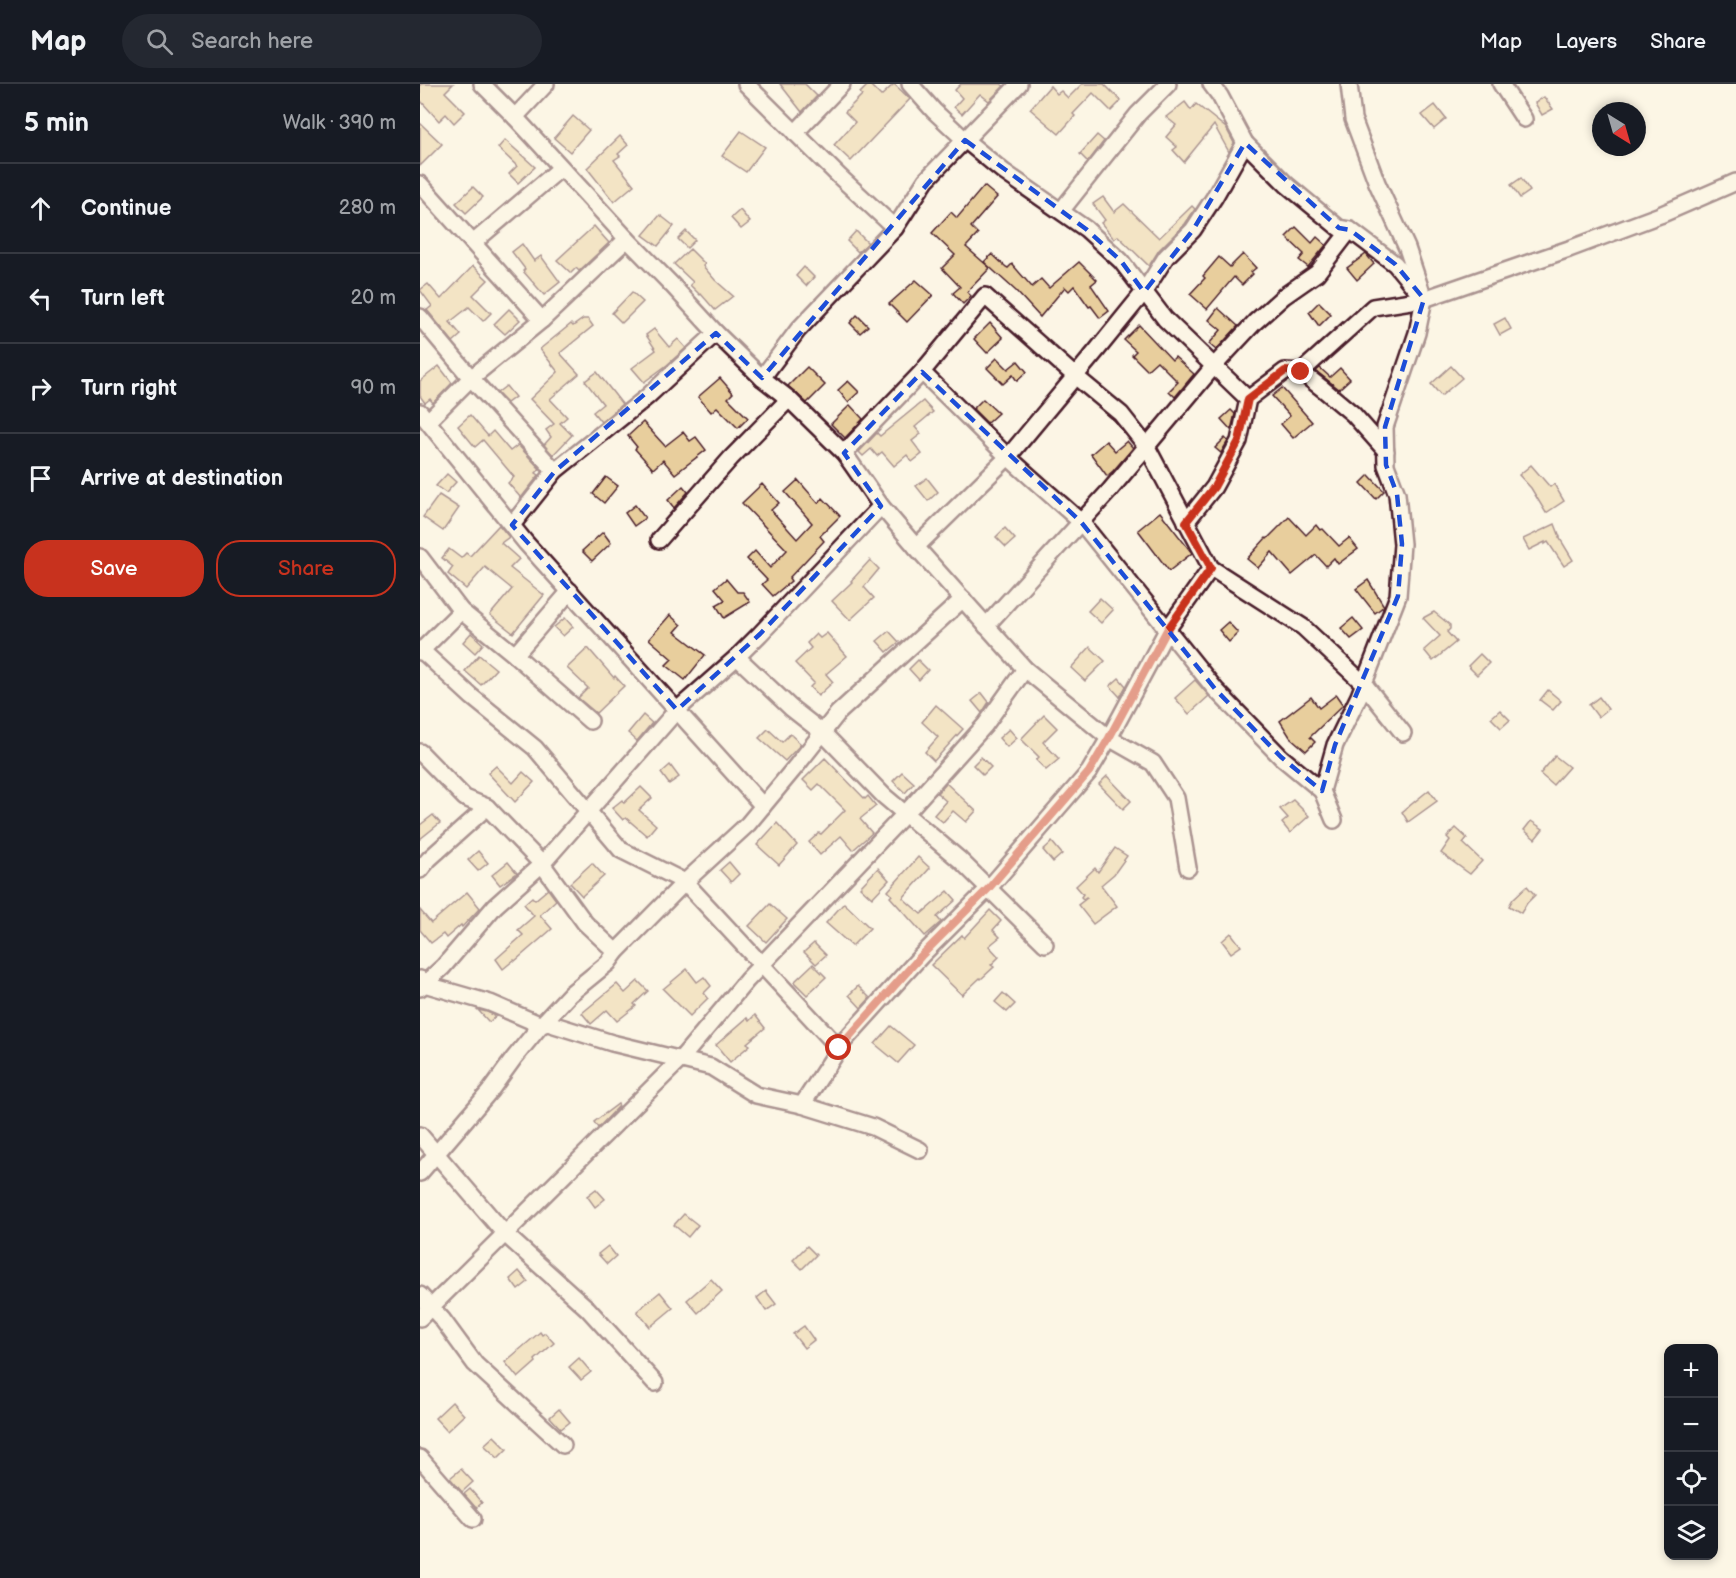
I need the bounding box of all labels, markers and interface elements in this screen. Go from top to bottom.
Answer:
search box [122,14,542,68]
text: Map [30,25,86,58]
icon: search [143,25,176,58]
text: Search here [191,28,313,55]
text: Map [1480,29,1522,54]
text: Layers [1555,29,1617,54]
text: Share [1650,29,1706,54]
north arrow [1592,102,1646,156]
text: 5 min [24,108,89,139]
text: Walk · 390 m [283,111,396,135]
icon: ahead [24,192,57,225]
text: Continue [81,195,171,222]
text: 280 m [339,196,396,220]
icon: left [24,282,57,315]
text: Turn left [81,285,165,312]
text: 20 m [351,286,396,310]
route end [1287,358,1313,384]
icon: right [24,372,57,405]
text: Turn right [81,375,177,402]
text: 90 m [351,376,396,400]
icon: arrive [24,462,57,495]
text: Arrive at destination [81,465,283,492]
button: Save [24,540,204,597]
button: Share [216,540,396,597]
route start [825,1034,851,1060]
map controls [1664,1344,1718,1560]
button: + [1664,1344,1718,1398]
button: − [1664,1398,1718,1452]
button: locate [1664,1452,1718,1506]
button: layers [1664,1506,1718,1560]

